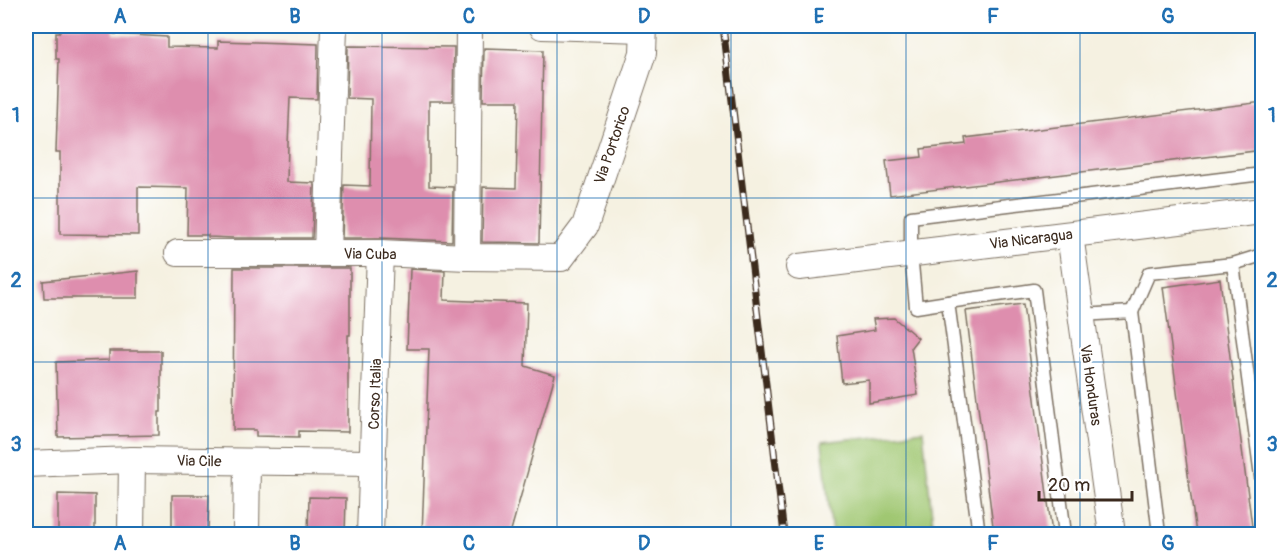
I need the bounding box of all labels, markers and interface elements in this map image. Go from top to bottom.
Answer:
text: A [114,4,127,29]
text: B [289,4,301,29]
text: C [463,4,475,29]
text: D [638,4,651,29]
text: E [814,4,825,29]
text: F [987,4,999,29]
text: G [1161,4,1175,29]
text: 1 [12,103,20,128]
text: 1 [1268,103,1276,128]
street label: Via Portorico [590,104,635,187]
street label: Via Nicaragua [988,225,1074,254]
street label: Via Cuba [343,245,397,264]
text: 2 [10,268,22,293]
text: 2 [1266,268,1278,293]
street label: Via Honduras [1075,343,1106,427]
street label: Corso Italia [365,358,386,430]
text: 3 [10,432,22,457]
text: 3 [1266,432,1278,457]
street label: Via Cile [176,452,222,471]
scale bar [1039,464,1132,502]
text: 20 m [1048,474,1090,497]
text: A [114,531,127,556]
text: B [289,531,301,556]
text: C [463,531,475,556]
text: D [638,531,651,556]
text: E [814,531,825,556]
text: F [987,531,999,556]
text: G [1161,531,1175,556]

